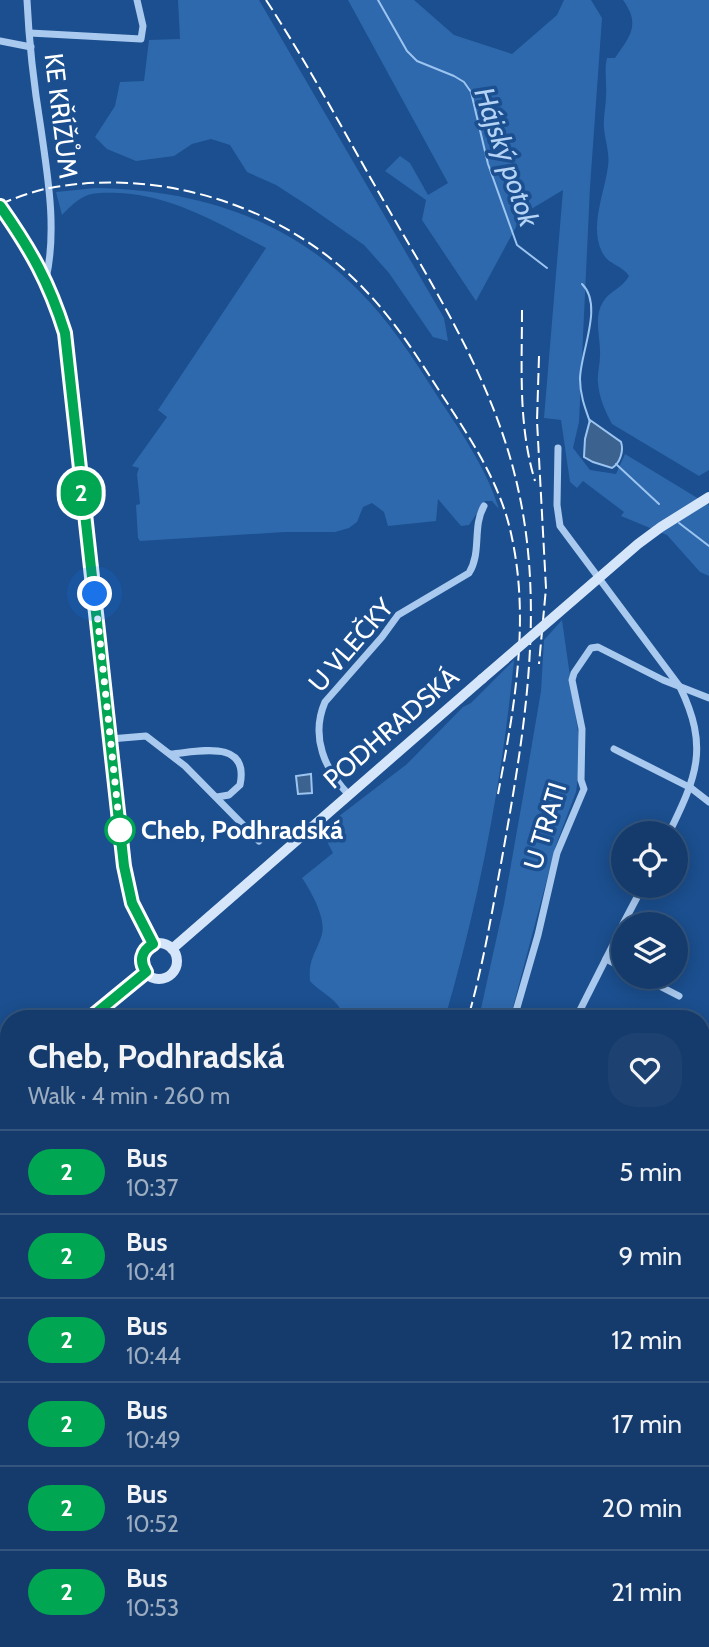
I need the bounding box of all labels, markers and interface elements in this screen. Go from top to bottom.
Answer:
street label: KE KŘÍŽŮM [37,51,85,181]
water label: Hájský potok [467,83,547,232]
line badge: 2 [58,470,104,516]
text: 2 [75,478,87,507]
your location [77,576,112,611]
street label: U VLEČKY [302,592,400,698]
street label: PODHRADSKÁ [317,661,465,795]
street label: U TRATI [517,779,573,873]
place label: Cheb, Podhradská [141,814,343,846]
marker: Cheb, Podhradská [105,815,135,845]
map controls [611,821,688,989]
button: locate [611,821,688,898]
button: layers [611,912,688,989]
button: heart [608,1033,682,1107]
text: Cheb, Podhradská [28,1036,285,1076]
text: Walk · 4 min · 260 m [28,1082,230,1110]
text: Bus [126,1142,167,1174]
text: 5 min [619,1156,682,1188]
text: 2 [60,1157,73,1186]
text: 10:37 [126,1174,178,1202]
text: Bus [126,1226,167,1258]
text: 9 min [619,1240,682,1272]
text: 2 [60,1241,73,1270]
text: 10:41 [126,1258,175,1286]
text: Bus [126,1310,167,1342]
text: 12 min [611,1324,682,1356]
text: 2 [60,1325,73,1354]
text: 10:44 [126,1342,181,1370]
text: Bus [126,1394,167,1426]
text: 17 min [612,1408,682,1440]
text: 2 [60,1409,73,1438]
text: 10:49 [126,1426,181,1454]
text: Bus [126,1478,167,1510]
text: 20 min [602,1492,682,1524]
text: 2 [60,1493,73,1522]
text: 10:52 [126,1510,179,1538]
text: Bus [126,1562,167,1594]
text: 21 min [611,1576,682,1608]
text: 2 [60,1577,73,1606]
text: 10:53 [126,1594,179,1622]

